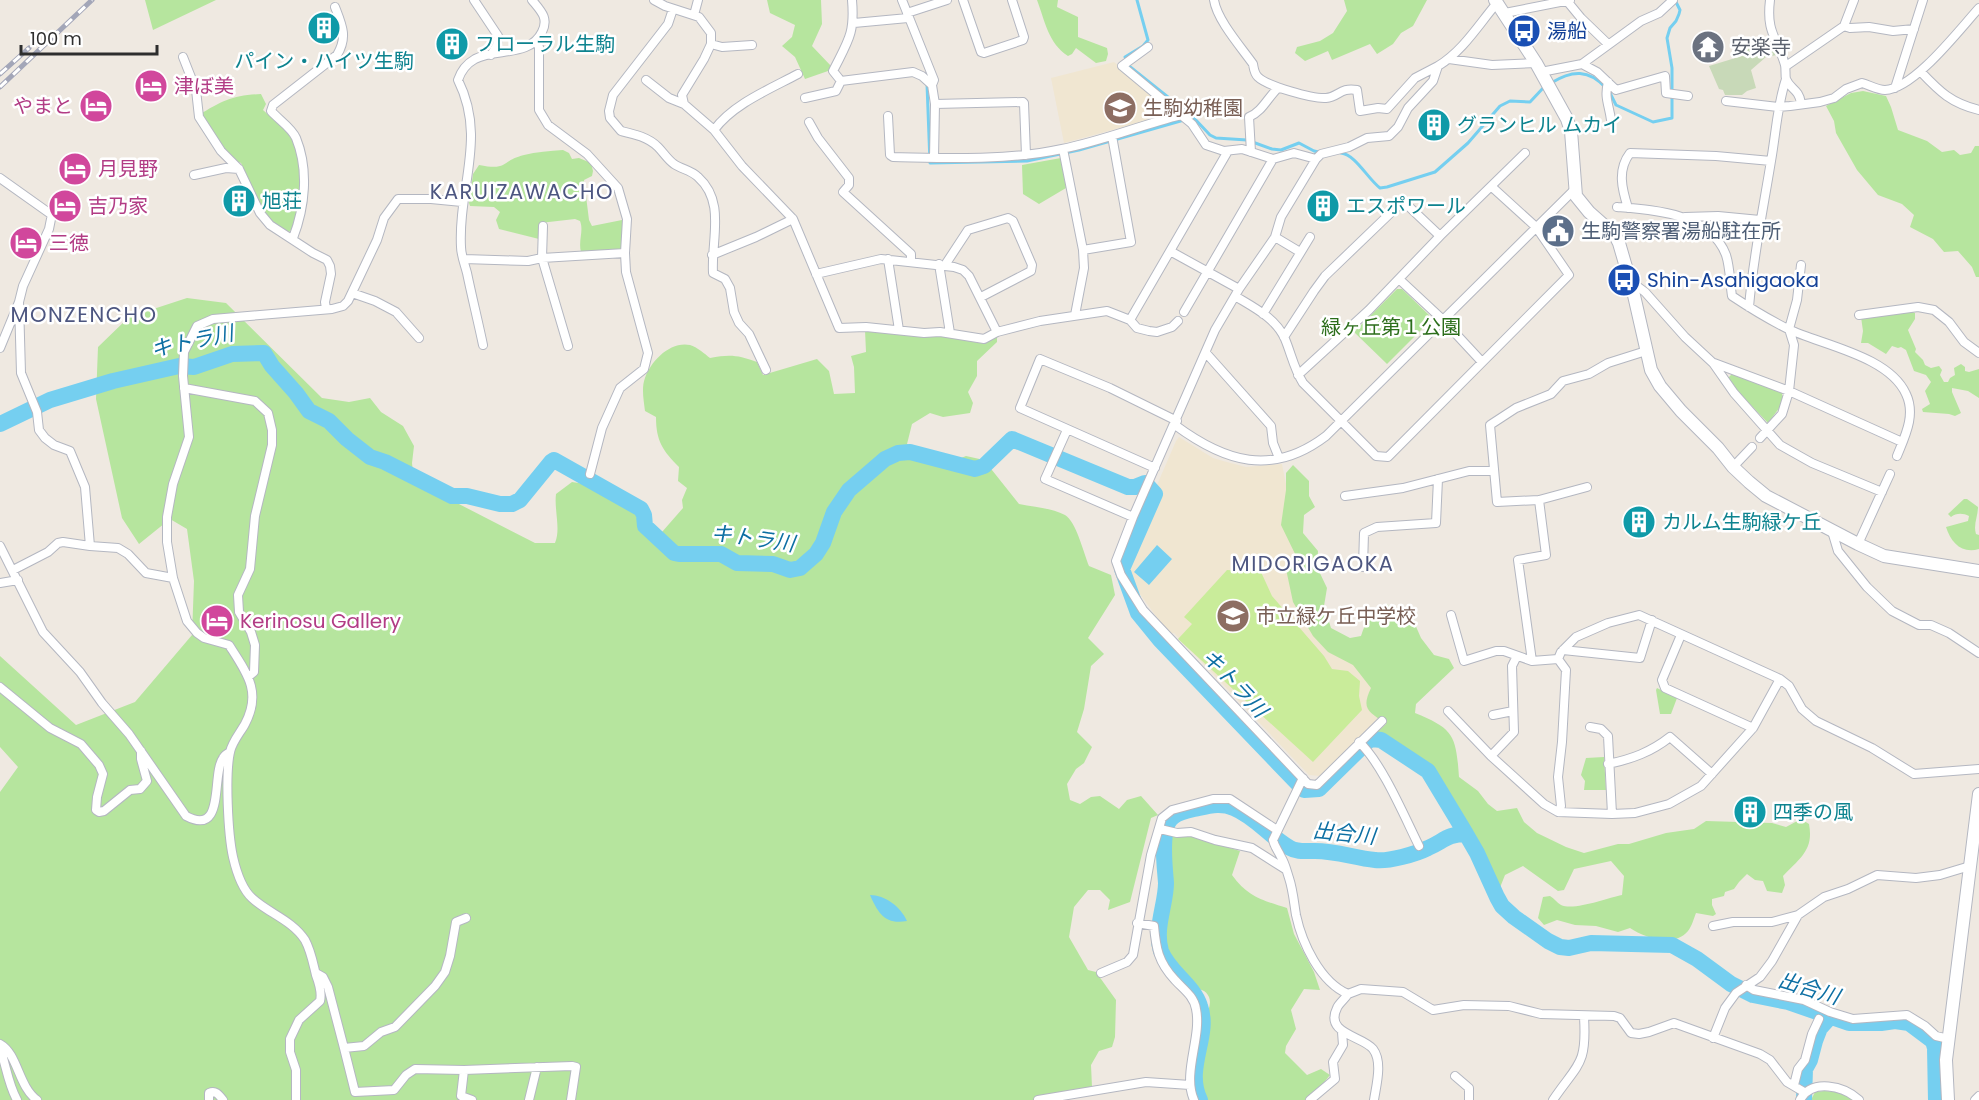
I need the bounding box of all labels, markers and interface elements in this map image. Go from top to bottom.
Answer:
building icon: パイン・ハイツ生駒 [306,10,342,46]
bus stop icon: 湯船 [1506,13,1542,49]
place label: 湯船 [1547,17,1587,45]
scale bar [21,18,158,56]
text: 100 m [30,26,82,51]
building icon: フローラル生駒 [434,26,470,62]
temple icon: 安楽寺 [1690,29,1726,65]
place label: フローラル生駒 [475,30,615,58]
place label: 安楽寺 [1731,33,1791,61]
place label: パイン・ハイツ生駒 [234,47,414,75]
hotel icon: 津ぼ美 [133,68,169,104]
place label: 津ぼ美 [174,72,234,100]
hotel icon: やまと [78,88,114,124]
school or university icon: 生駒幼稚園 [1102,90,1138,126]
place label: やまと [13,92,73,120]
place label: 生駒幼稚園 [1143,94,1243,122]
building icon: グランヒル ムカイ [1416,107,1452,143]
place label: グランヒル ムカイ [1457,111,1622,139]
hotel icon: 月見野 [57,151,93,187]
place label: 月見野 [98,155,158,183]
district label: KARUIZAWACHO [430,177,614,206]
building icon: 旭荘 [221,183,257,219]
place label: 旭荘 [262,187,302,215]
hotel icon: 吉乃家 [47,188,83,224]
building icon: エスポワール [1305,188,1341,224]
place label: 吉乃家 [88,192,148,220]
place label: エスポワール [1346,192,1466,220]
public building icon: 生駒警察署湯船駐在所 [1540,213,1576,249]
place label: 生駒警察署湯船駐在所 [1581,217,1781,245]
hotel icon: 三徳 [8,225,44,261]
place label: 三徳 [49,229,89,257]
bus stop icon: Shin-Asahigaoka [1606,262,1642,298]
place label: Shin-Asahigaoka [1647,266,1819,294]
district label: MONZENCHO [11,300,158,329]
park label: 緑ヶ丘第１公園 [1321,313,1461,341]
water label: キトラ川 [148,318,238,364]
building icon: カルム生駒緑ケ丘 [1621,504,1657,540]
place label: カルム生駒緑ケ丘 [1662,508,1822,536]
water label: キトラ川 [709,518,799,558]
district label: MIDORIGAOKA [1232,549,1394,578]
school or university icon: 市立緑ケ丘中学校 [1215,598,1251,634]
place label: 市立緑ケ丘中学校 [1256,602,1416,630]
hotel icon: Kerinosu Gallery [199,603,235,639]
place label: Kerinosu Gallery [240,607,401,635]
water label: キトラ川 [1196,642,1276,725]
building icon: 四季の風 [1732,794,1768,830]
place label: 四季の風 [1773,798,1853,826]
water label: 出合川 [1311,815,1379,851]
water label: 出合川 [1775,965,1845,1012]

